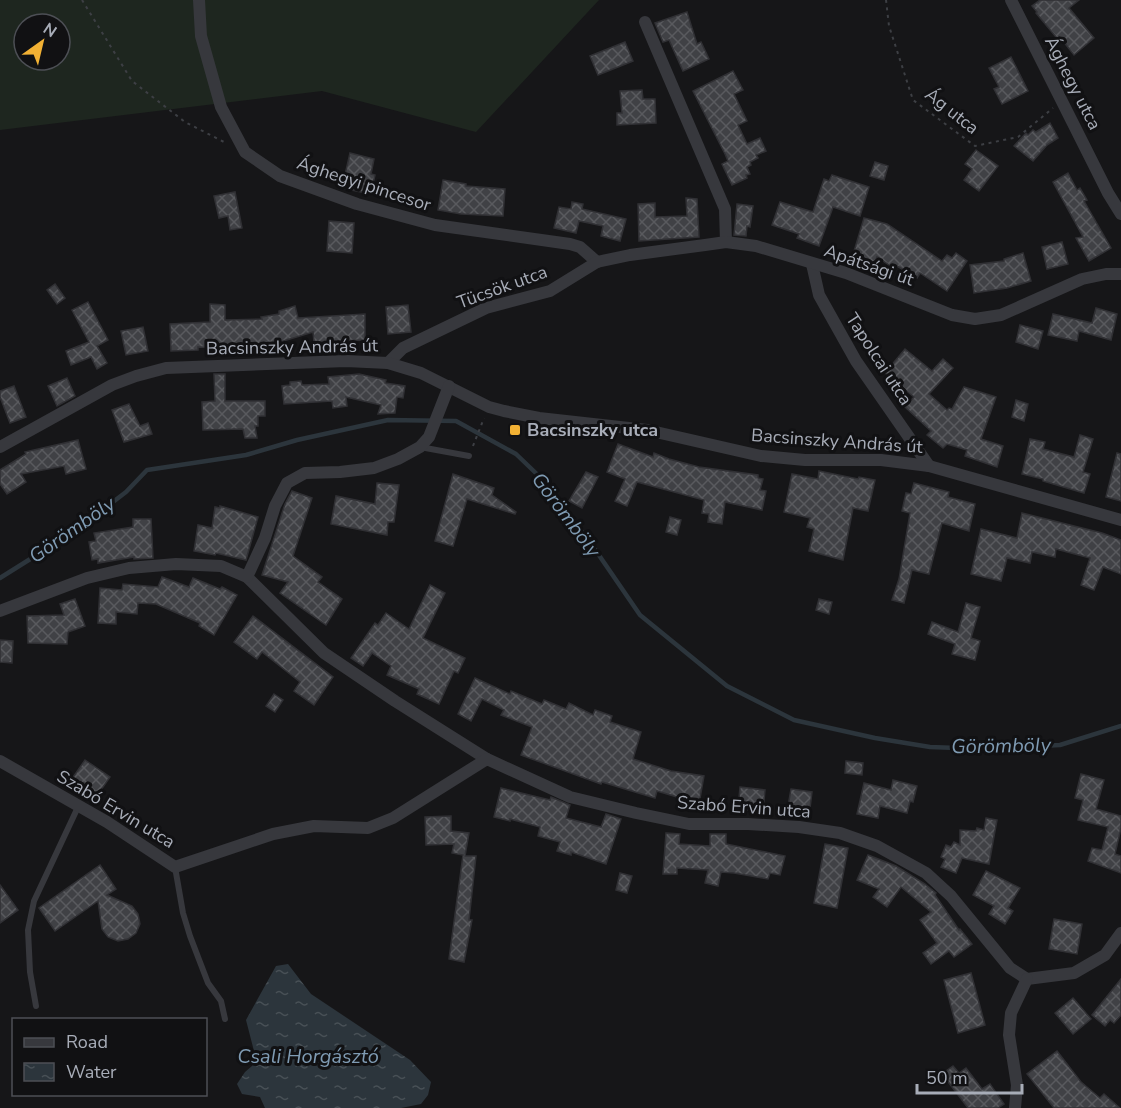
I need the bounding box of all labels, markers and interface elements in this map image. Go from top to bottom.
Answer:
north arrow [12,12,72,72]
text: N [39,18,61,43]
street label: Ághegy utca [1039,32,1107,134]
street label: Ág utca [920,82,984,140]
street label: Ághegyi pincesor [294,151,435,217]
street label: Apátsági út [821,238,918,292]
street label: Tücsök utca [454,260,550,314]
street label: Tapolcai utca [840,308,918,410]
street label: Bacsinszky András út [206,333,379,360]
place label: Bacsinszky utca [527,418,658,442]
marker: Bacsinszky utca [508,423,522,437]
street label: Bacsinszky András út [750,423,924,459]
water label: Görömböly [525,467,607,563]
water label: Görömböly [23,490,121,570]
water label: Görömböly [951,732,1052,760]
street label: Szabó Ervin utca [52,764,180,854]
street label: Szabó Ervin utca [676,790,812,824]
legend [12,1018,207,1096]
text: Road [66,1030,108,1054]
water label: Csali Horgásztó [237,1043,379,1070]
scale bar [917,1057,1022,1095]
text: Water [66,1060,117,1084]
text: 50 m [926,1066,968,1090]

